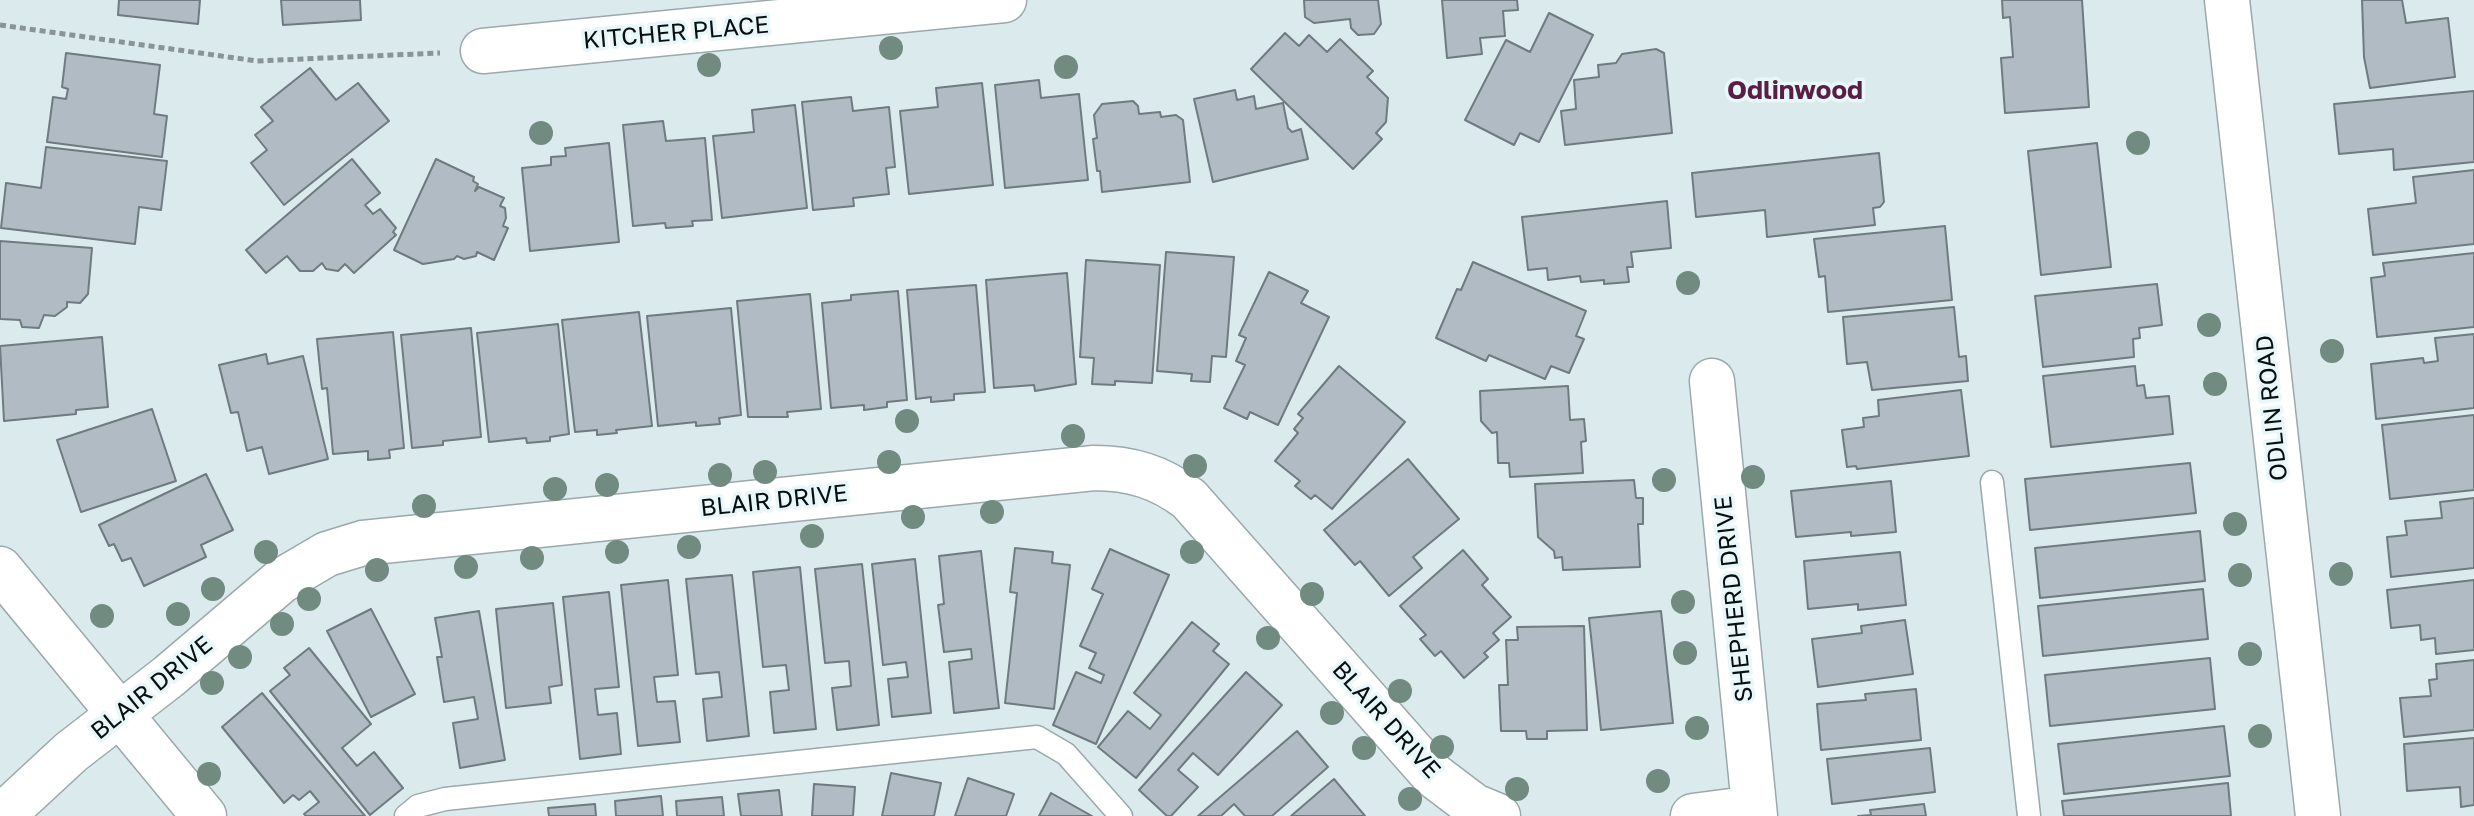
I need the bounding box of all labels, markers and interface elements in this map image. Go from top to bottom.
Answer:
street label: KITCHER PLACE [582,11,770,55]
district label: Odlinwood [1727,75,1863,107]
street label: ODLIN ROAD [2250,334,2294,482]
street label: BLAIR DRIVE [699,479,849,523]
street label: SHEPHERD DRIVE [1709,494,1759,704]
street label: BLAIR DRIVE [86,630,218,746]
street label: BLAIR DRIVE [1326,655,1446,785]

